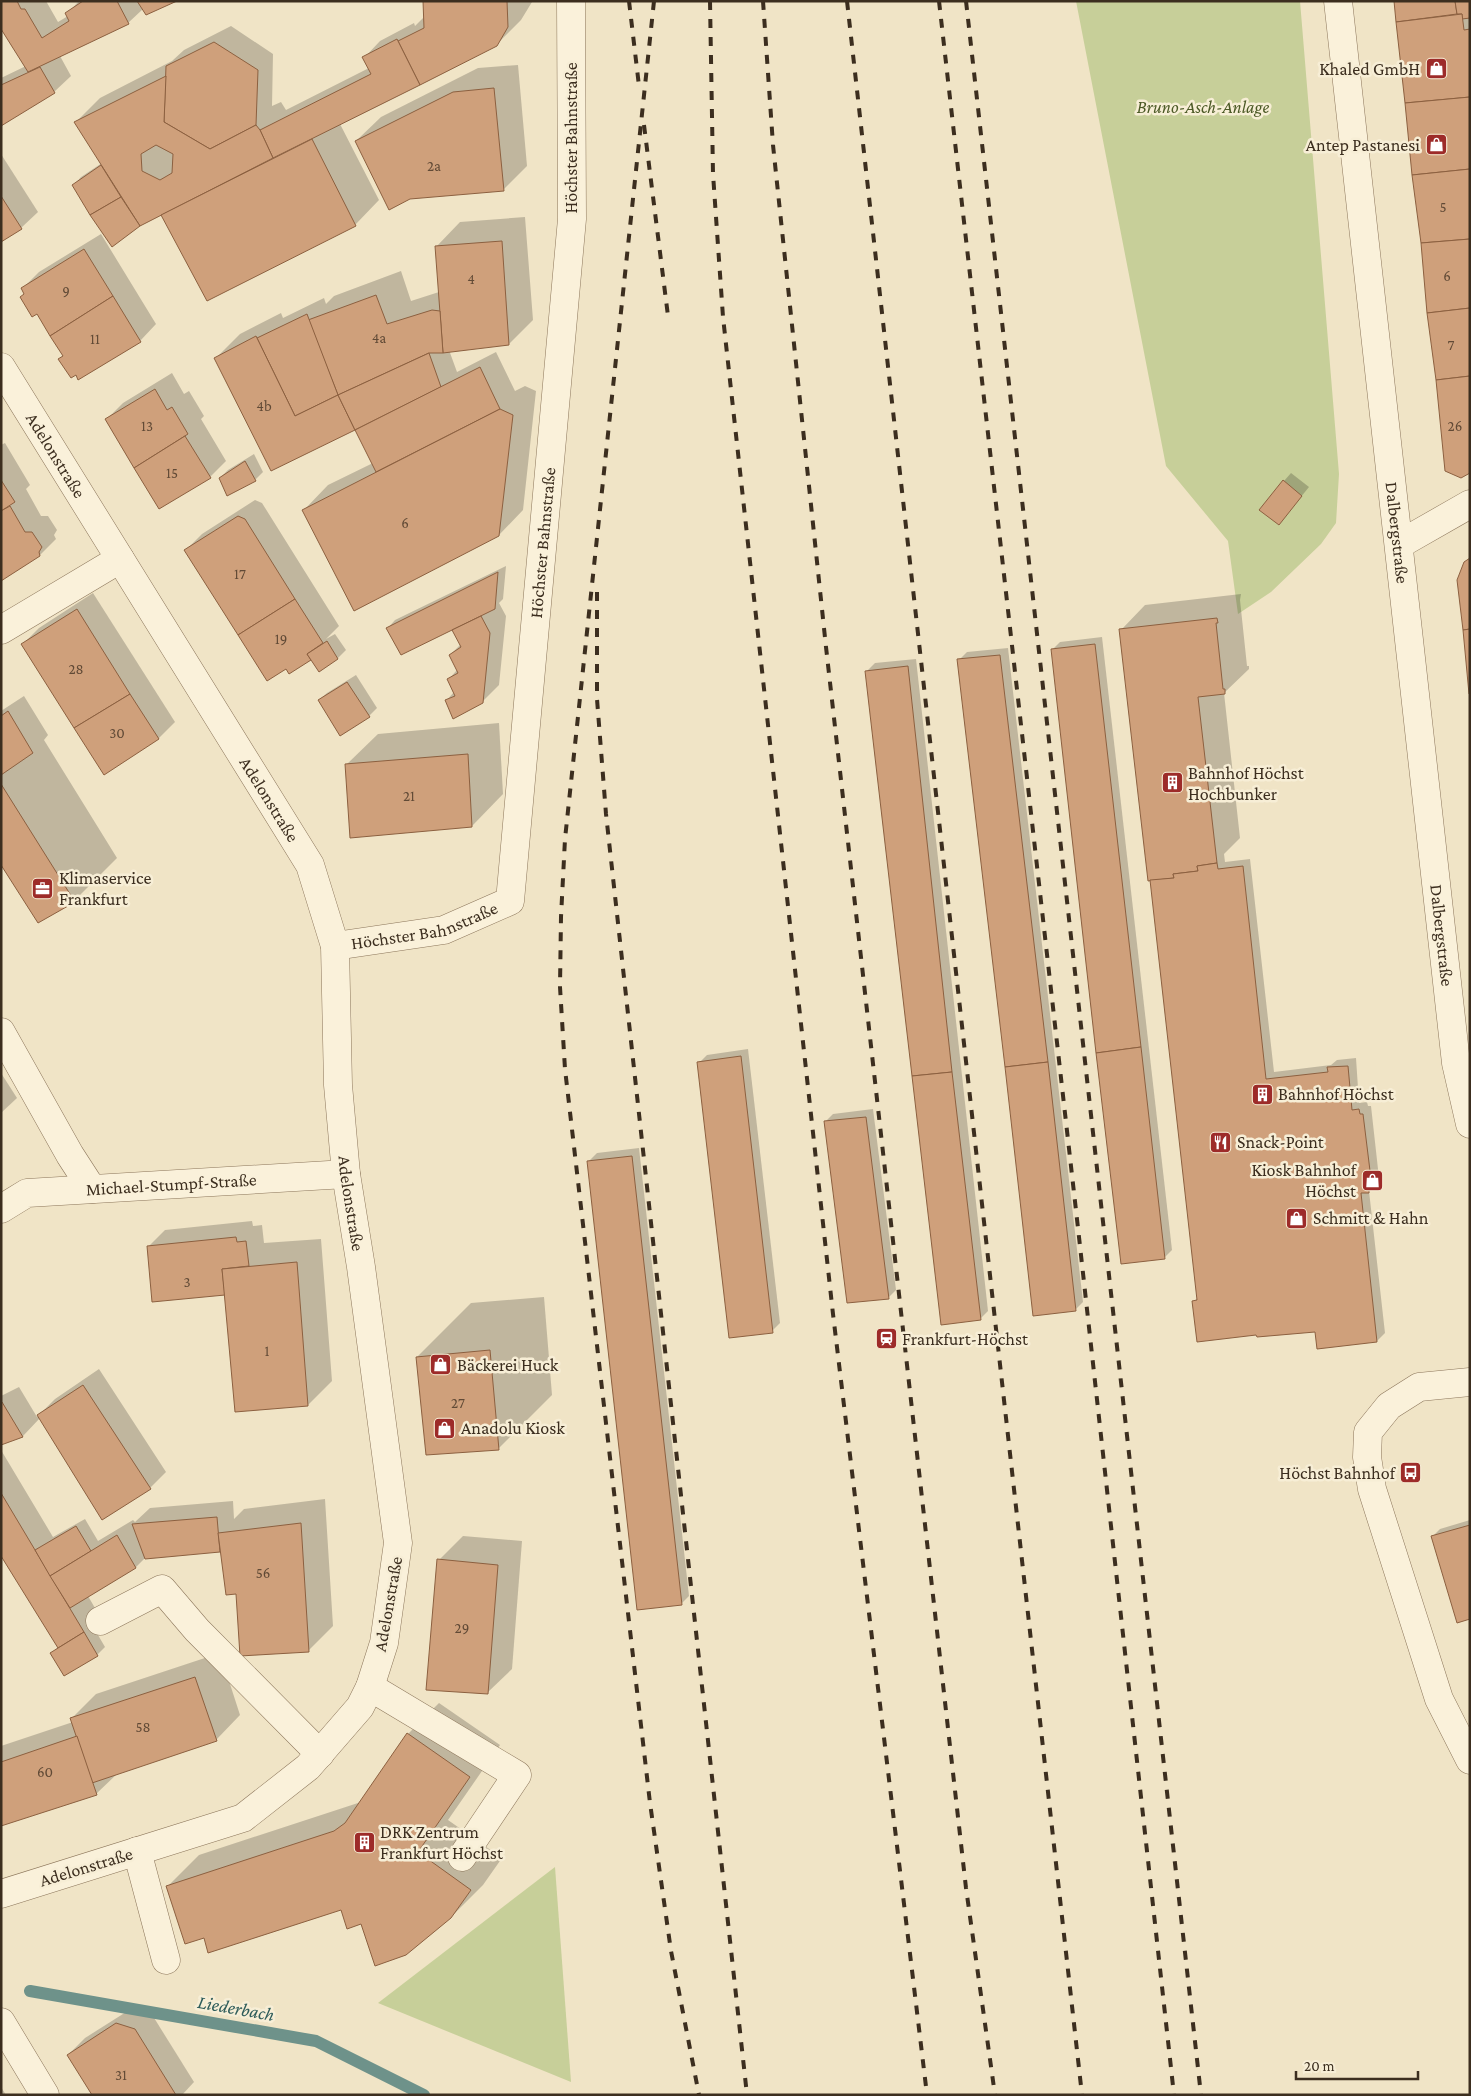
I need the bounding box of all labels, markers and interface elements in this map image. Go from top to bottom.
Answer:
shop icon: Khaled GmbH [1424,57,1448,81]
place label: Khaled GmbH [1319,59,1420,79]
street label: Höchster Bahnstraße [561,62,581,214]
park label: Bruno-Asch-Anlage [1137,97,1270,117]
shop icon: Antep Pastanesi [1424,133,1448,157]
place label: Antep Pastanesi [1306,135,1420,155]
house number: 2a [427,158,441,174]
house number: 5 [1439,199,1447,215]
house number: 6 [1443,268,1451,284]
house number: 4 [467,271,475,287]
house number: 9 [62,283,70,299]
house number: 4a [372,330,386,346]
house number: 11 [90,331,100,347]
house number: 7 [1448,337,1455,353]
house number: 4b [256,398,272,414]
street label: Adelonstraße [22,409,90,502]
house number: 13 [141,418,153,434]
house number: 26 [1448,418,1462,434]
house number: 15 [166,465,178,481]
street label: Höchster Bahnstraße [526,466,559,619]
street label: Dalbergstraße [1381,481,1413,585]
house number: 6 [401,515,409,531]
house number: 17 [234,566,246,582]
house number: 19 [275,631,287,647]
house number: 28 [68,661,84,677]
house number: 30 [109,725,125,741]
street label: Adelonstraße [235,753,303,846]
place label: Bahnhof Höchst Hochbunker [1188,763,1305,804]
building icon: Bahnhof Höchst Hochbunker [1160,771,1184,795]
house number: 21 [403,788,415,804]
place label: Klimaservice Frankfurt [59,868,151,909]
office icon: Klimaservice Frankfurt [31,876,55,900]
street label: Dalbergstraße [1426,883,1457,987]
street label: Höchster Bahnstraße [350,898,501,954]
building icon: Bahnhof Höchst [1250,1082,1274,1106]
place label: Bahnhof Höchst [1278,1084,1395,1104]
restaurant icon: Snack-Point [1209,1130,1233,1154]
place label: Snack-Point [1237,1132,1325,1152]
street label: Adelonstraße [334,1155,368,1253]
place label: Kiosk Bahnhof Höchst [1252,1160,1358,1201]
shop icon: Kiosk Bahnhof Höchst [1360,1168,1384,1192]
street label: Michael-Stumpf-Straße [85,1169,257,1199]
shop icon: Schmitt & Hahn [1285,1206,1309,1230]
place label: Schmitt & Hahn [1313,1208,1429,1228]
house number: 3 [183,1274,191,1290]
station icon: Frankfurt-Höchst [874,1327,898,1351]
place label: Frankfurt-Höchst [902,1329,1029,1349]
house number: 1 [265,1343,270,1359]
shop icon: Bäckerei Huck [429,1353,453,1377]
place label: Bäckerei Huck [457,1355,559,1375]
house number: 27 [451,1395,465,1411]
shop icon: Anadolu Kiosk [433,1416,457,1440]
place label: Anadolu Kiosk [461,1418,565,1438]
bus stop icon: Höchst Bahnhof [1399,1461,1423,1485]
place label: Höchst Bahnhof [1279,1463,1397,1483]
street label: Adelonstraße [370,1555,406,1653]
house number: 56 [256,1565,270,1581]
house number: 29 [455,1620,469,1636]
house number: 58 [135,1719,151,1735]
house number: 60 [37,1764,53,1780]
place label: DRK Zentrum Frankfurt Höchst [380,1822,504,1863]
building icon: DRK Zentrum Frankfurt Höchst [352,1830,376,1854]
street label: Adelonstraße [37,1843,135,1891]
water label: Liederbach [196,1991,276,2025]
scale bar [1296,2048,1418,2080]
text: 20 m [1304,2058,1335,2074]
house number: 31 [115,2067,127,2083]

